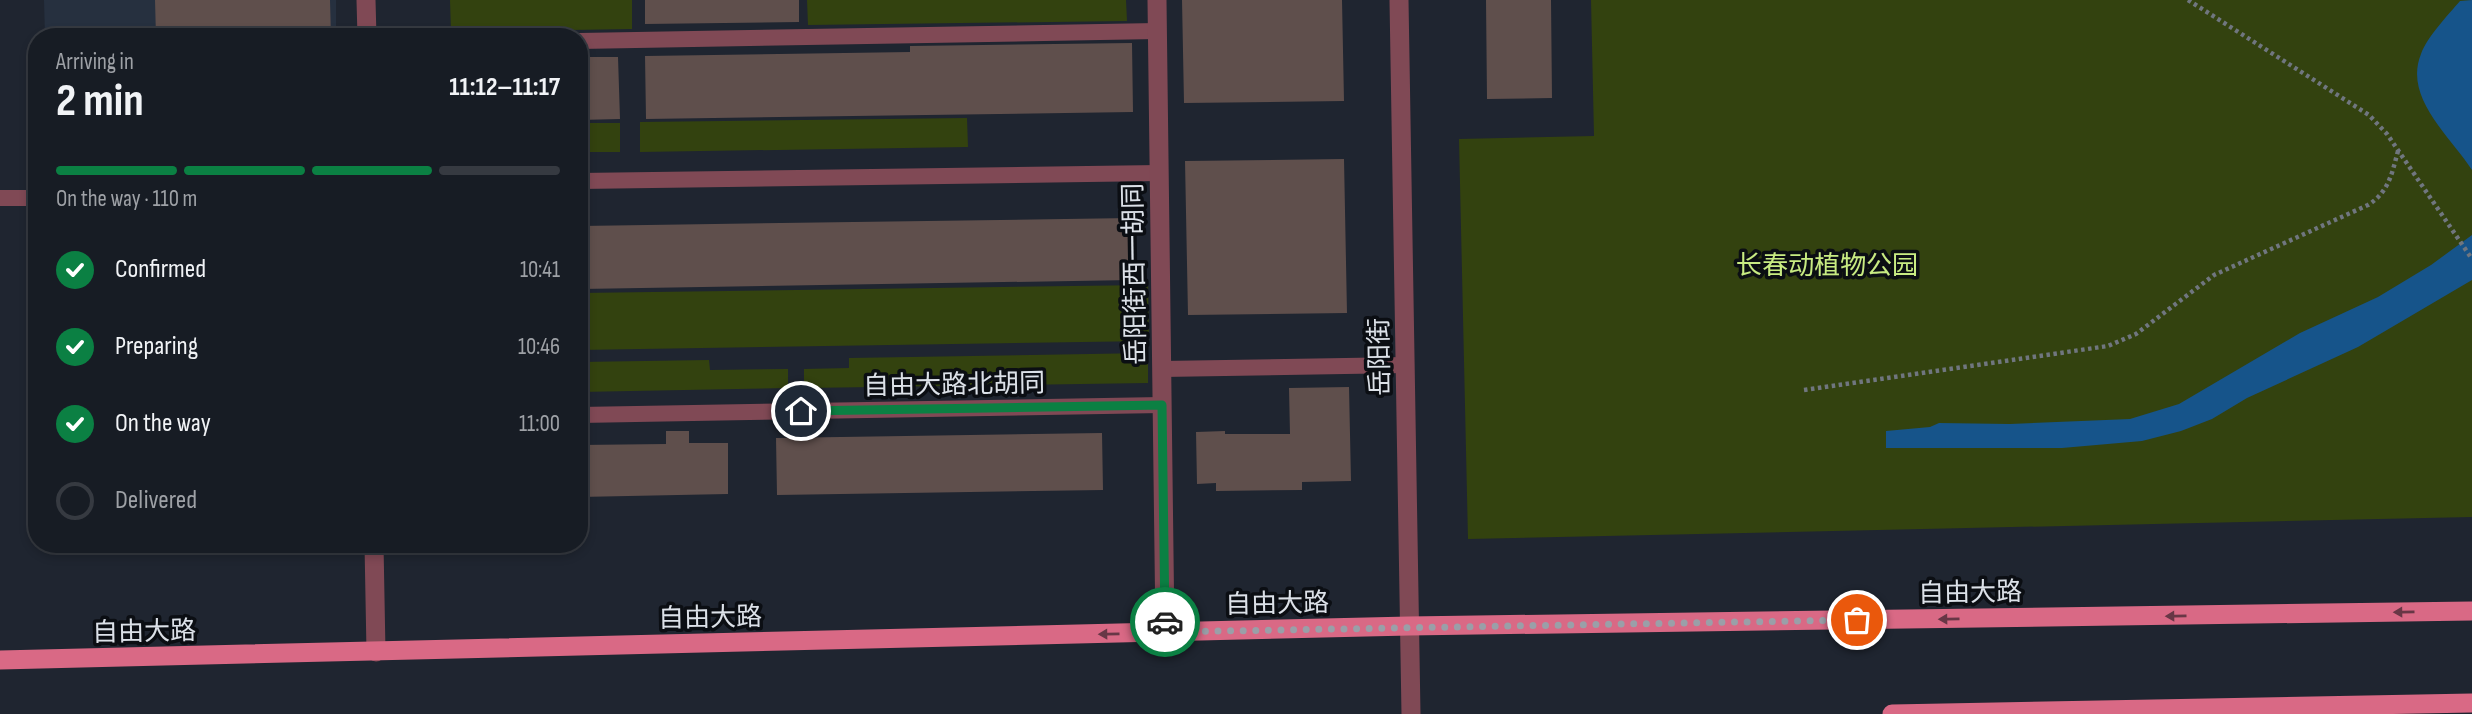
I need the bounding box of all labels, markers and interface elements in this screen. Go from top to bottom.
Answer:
text: Arriving in [56,48,134,76]
text: 11:12–11:17 [449,72,560,103]
text: 2 min [56,74,144,129]
street label: 岳阳街西一胡同 [1118,183,1153,365]
text: On the way · 110 m [56,185,197,213]
icon: check [56,251,94,289]
park label: 长春动植物公园 [1736,251,1918,282]
text: Confirmed [115,254,206,285]
text: 10:41 [520,256,560,284]
street label: 岳阳街 [1364,318,1397,396]
icon: check [56,328,94,366]
text: Preparing [115,331,198,362]
text: 10:46 [518,333,560,361]
street label: 自由大路北胡同 [863,368,1045,403]
pin [771,381,831,441]
icon: home [782,392,820,430]
icon: check [56,405,94,443]
text: On the way [115,408,211,439]
text: 11:00 [519,410,560,438]
text: Delivered [115,485,197,516]
street label: 自由大路 [1918,577,2022,610]
courier [1130,587,1200,657]
street label: 自由大路 [1225,588,1329,621]
pin [1827,590,1887,650]
icon: bag [1838,601,1876,639]
street label: 自由大路 [658,602,762,635]
icon: car [1146,603,1184,641]
one-way arrow [2393,607,2415,618]
one-way arrow [2165,610,2187,621]
one-way arrow [1938,613,1960,625]
street label: 自由大路 [92,616,196,649]
one-way arrow [1098,628,1120,639]

